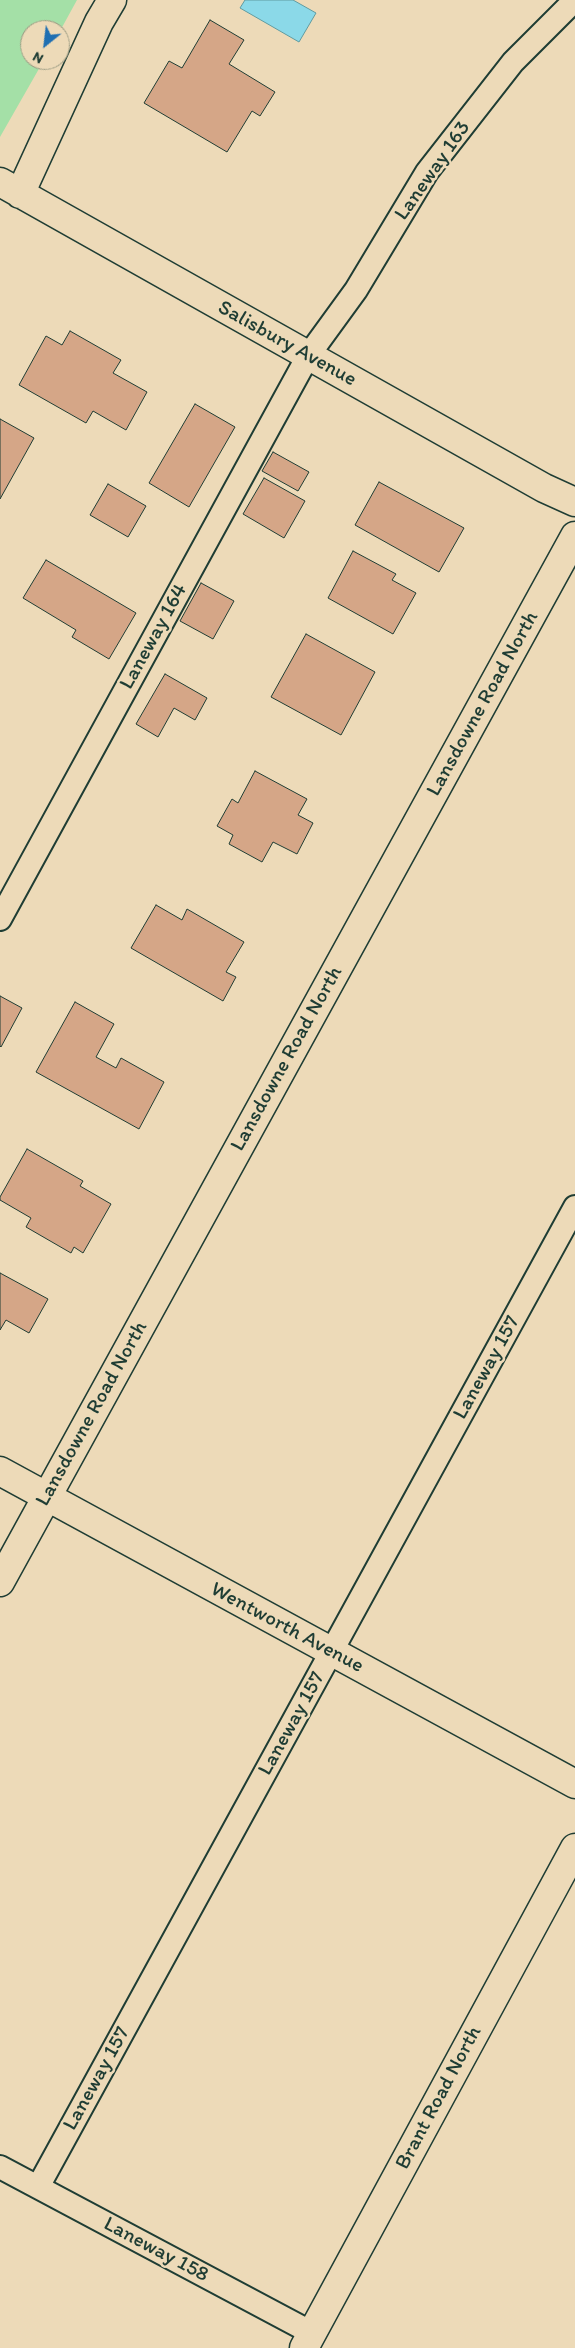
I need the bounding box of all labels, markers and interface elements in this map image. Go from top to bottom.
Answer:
north arrow [20,20,70,70]
text: N [30,48,46,67]
street label: Laneway 163 [390,116,476,226]
street label: Salisbury Avenue [213,295,361,393]
street label: Laneway 164 [115,580,193,694]
street label: Lansdowne Road North [422,607,544,801]
street label: Lansdowne Road North [226,962,348,1156]
street label: Laneway 157 [448,1312,526,1424]
street label: Lansdowne Road North [31,1317,153,1511]
street label: Wentworth Avenue [206,1577,368,1679]
street label: Laneway 157 [253,1668,331,1780]
street label: Brant Road North [391,2022,487,2174]
street label: Laneway 157 [58,2023,136,2135]
street label: Laneway 158 [99,2212,213,2288]

